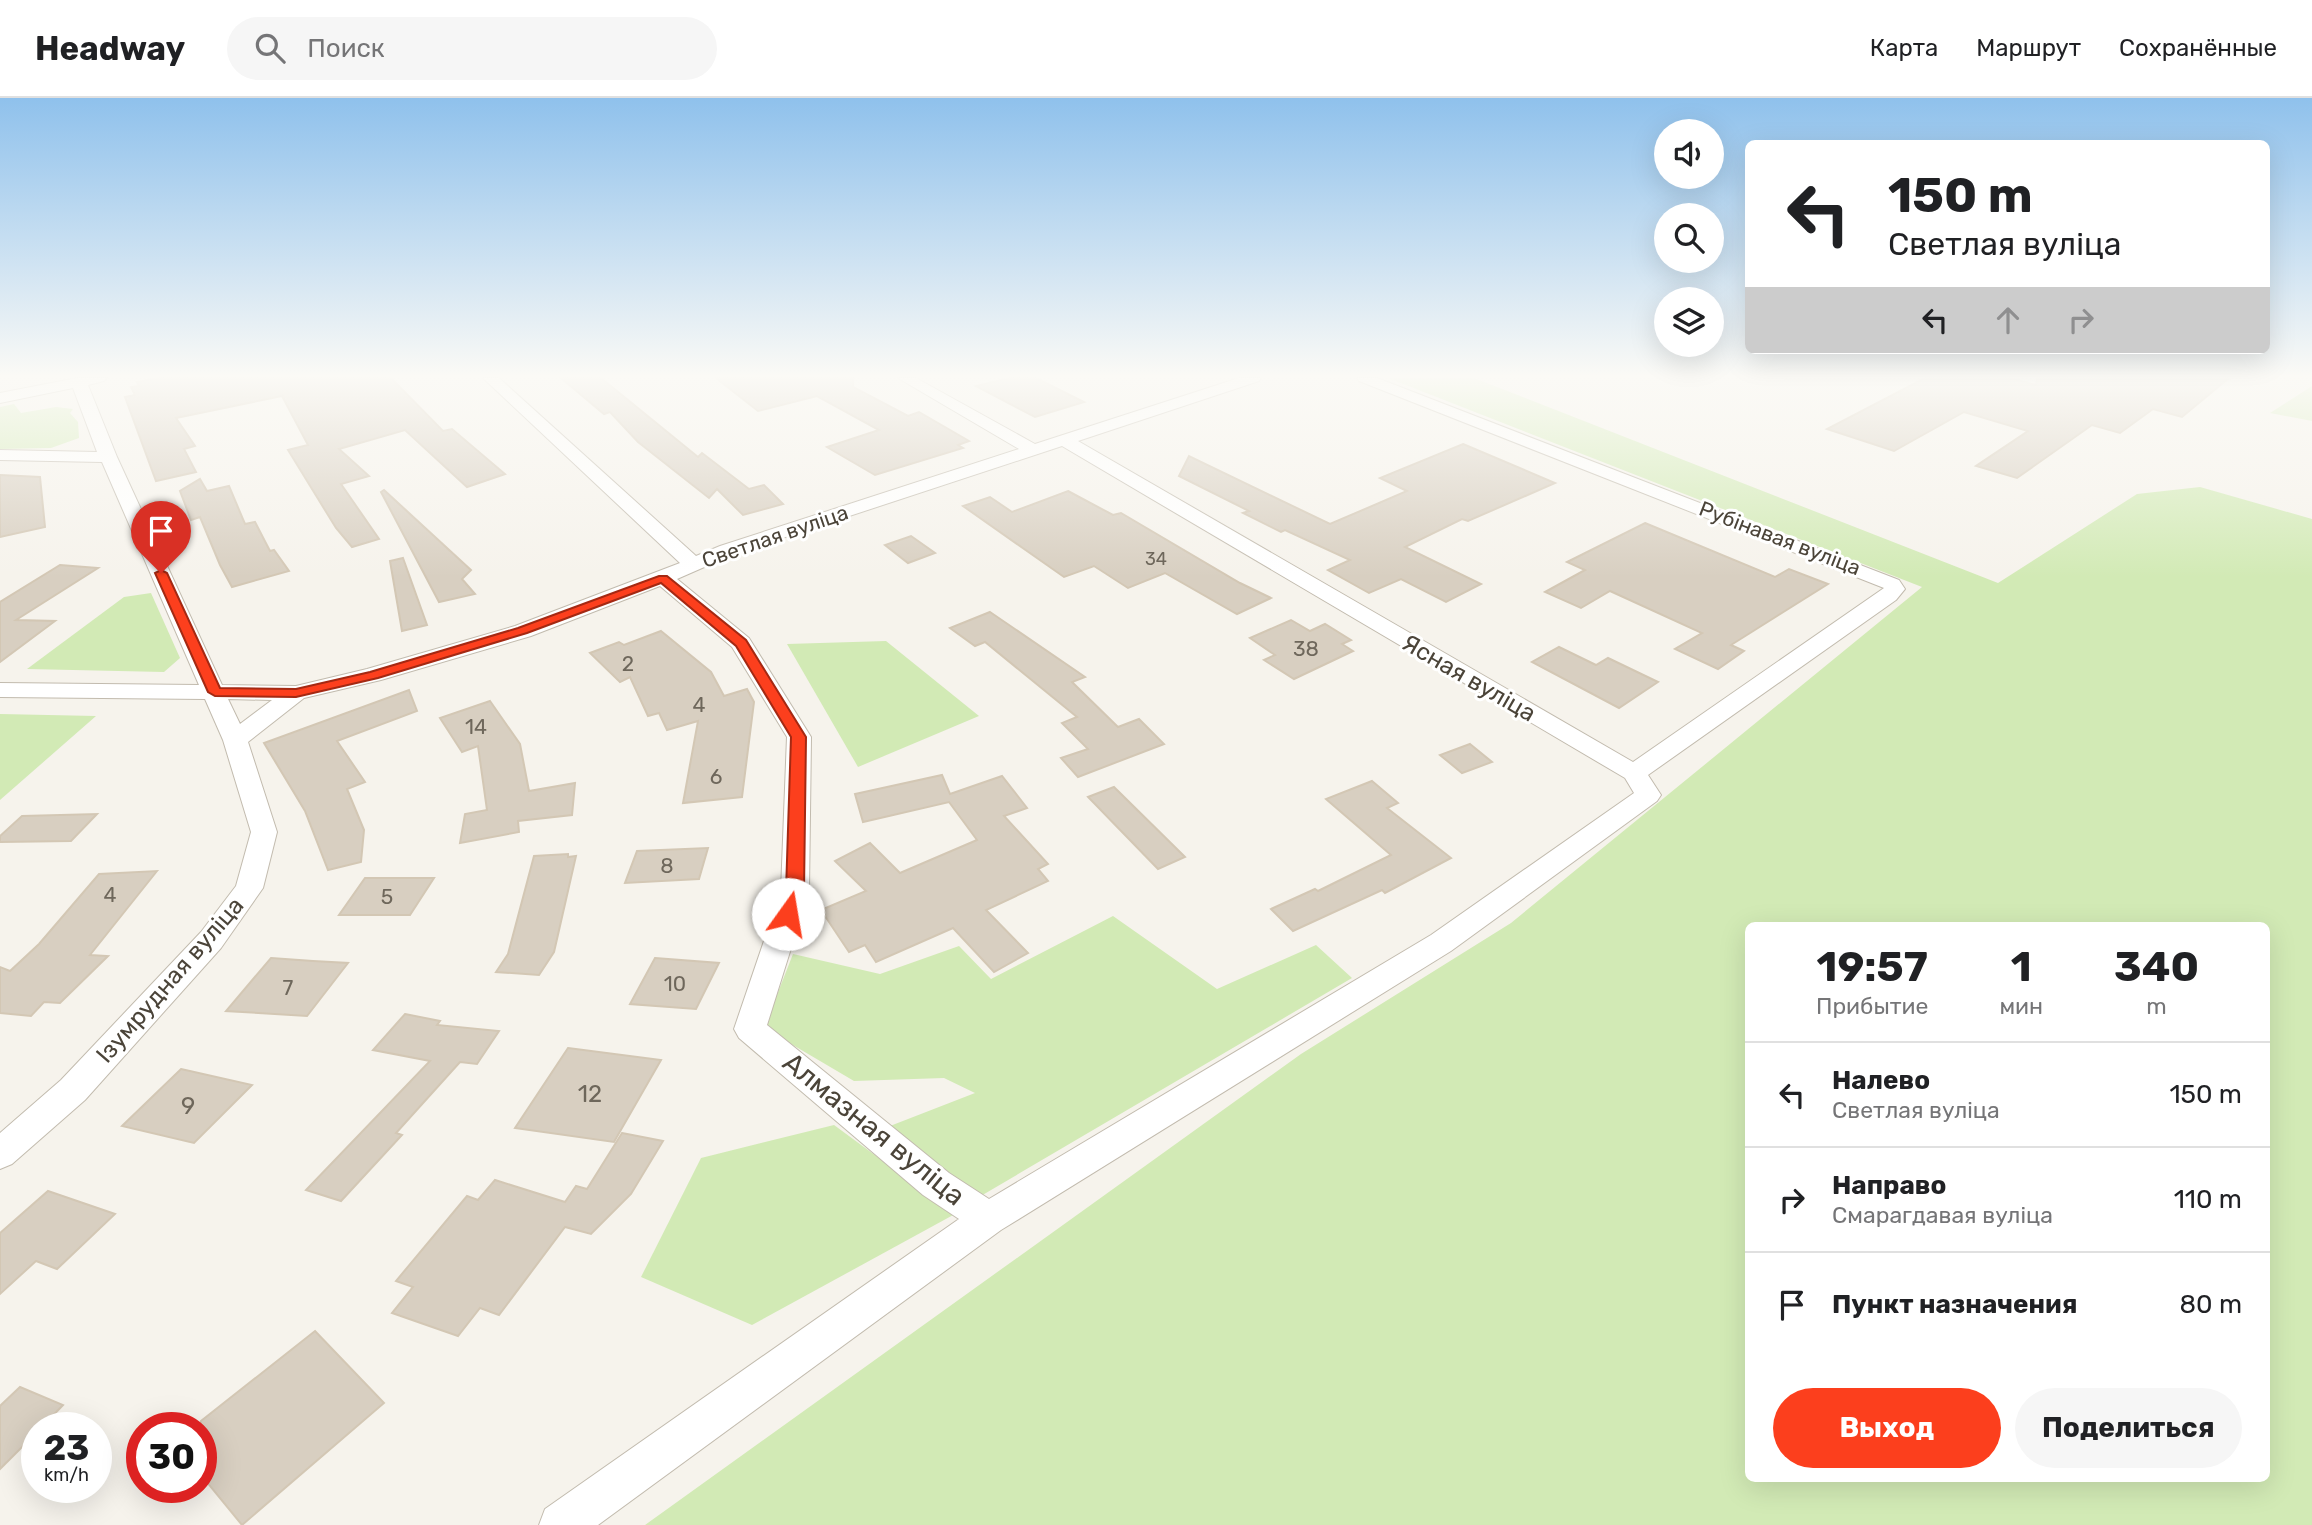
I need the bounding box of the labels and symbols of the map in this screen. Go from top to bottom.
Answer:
street label: Рубінавая вуліца [1696,496,1864,580]
street label: Светлая вуліца [699,499,851,573]
pin [131,501,191,573]
house number: 34 [1145,548,1167,570]
street label: Ясная вуліца [1397,628,1541,728]
house number: 38 [1293,636,1319,661]
house number: 2 [622,651,634,676]
house number: 4 [692,692,706,717]
house number: 14 [465,714,487,739]
house number: 6 [710,764,722,789]
house number: 8 [660,853,674,878]
position arrow [751,877,825,951]
house number: 4 [103,882,117,907]
house number: 5 [381,884,393,909]
street label: Ізумрудная вуліца [90,891,250,1069]
house number: 10 [664,971,686,996]
house number: 7 [283,975,294,1000]
street label: Алмазная вуліца [776,1046,972,1212]
house number: 12 [578,1080,602,1108]
house number: 9 [181,1092,195,1120]
speed limit sign: 30 [126,1412,217,1503]

